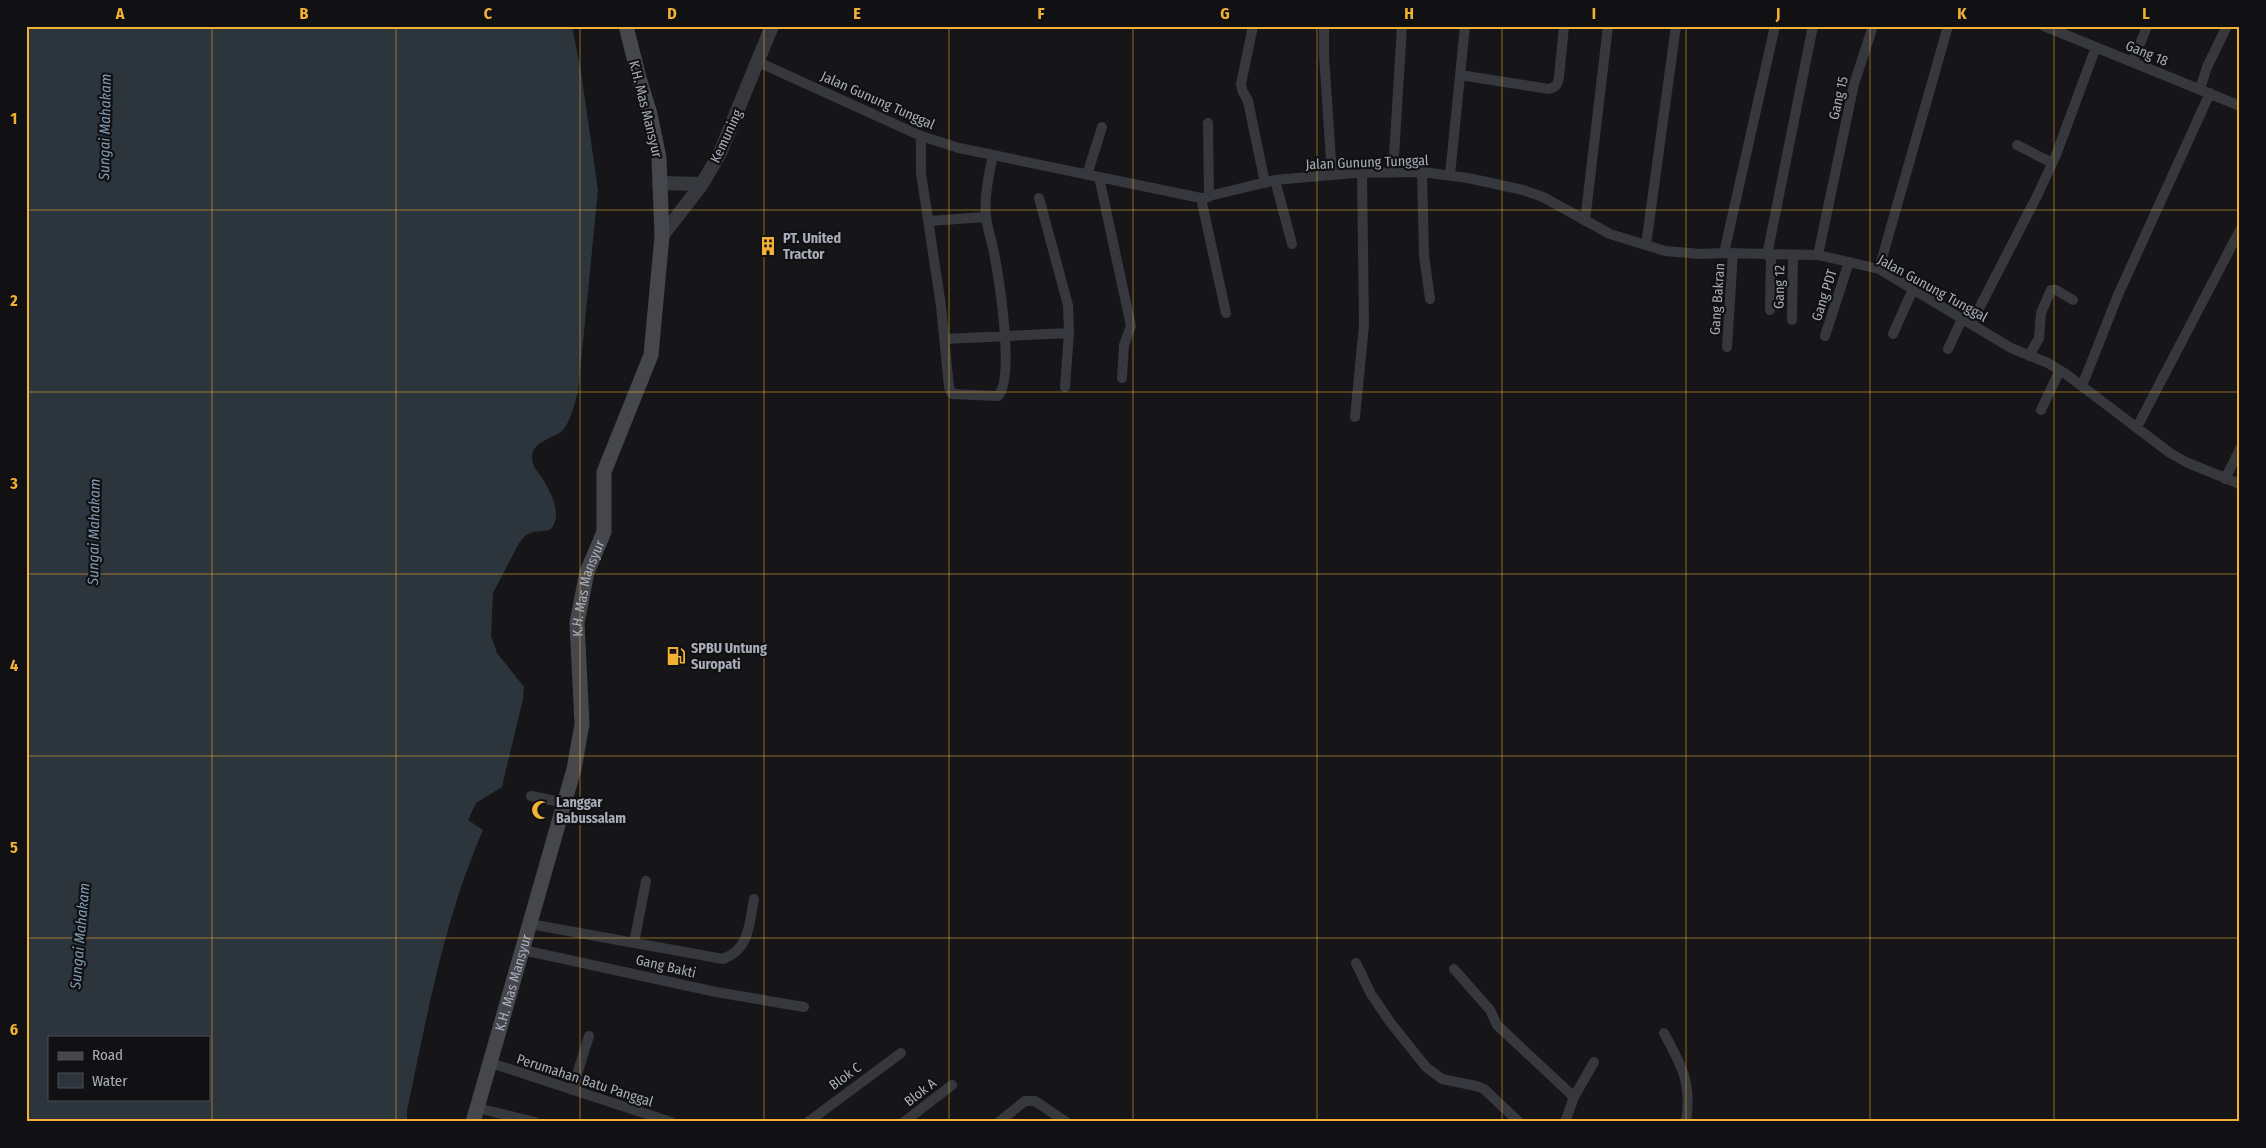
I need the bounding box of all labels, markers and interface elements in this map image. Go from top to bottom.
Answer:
text: A [115,4,125,23]
text: B [300,4,309,23]
text: C [484,4,493,23]
text: D [667,4,677,23]
text: E [853,4,861,23]
text: F [1037,4,1045,23]
text: G [1220,4,1230,23]
text: H [1404,4,1414,23]
text: I [1592,4,1596,23]
text: J [1775,4,1780,23]
text: K [1957,4,1967,23]
text: L [2142,4,2150,23]
street label: Gang 18 [2123,37,2171,70]
street label: K.H. Mas Mansyur [625,59,666,160]
street label: Jalan Gunung Tunggal [818,68,938,133]
water label: Sungai Mahakam [95,74,115,181]
street label: Gang 15 [1825,75,1852,121]
street label: Kemuning [707,106,746,166]
text: 1 [11,109,17,128]
street label: Jalan Gunung Tunggal [1305,152,1429,173]
place label: PT. United Tractor [783,230,841,263]
building icon: PT. United Tractor [757,235,779,257]
street label: Jalan Gunung Tunggal [1875,251,1991,326]
street label: Gang Bakran [1707,263,1728,335]
street label: Gang 12 [1771,265,1788,309]
street label: Gang PDT [1808,267,1841,323]
text: 2 [9,291,18,310]
text: 3 [9,474,18,493]
water label: Sungai Mahakam [84,479,104,586]
street label: K.H. Mas Mansyur [568,538,609,637]
place label: SPBU Untung Suropati [691,640,767,673]
fuel station icon: SPBU Untung Suropati [665,645,687,667]
text: 4 [10,656,18,675]
place label: Langgar Babussalam [556,794,626,827]
mosque icon: Langgar Babussalam [530,799,552,821]
text: 5 [10,838,18,857]
water label: Sungai Mahakam [66,882,94,991]
street label: K.H. Mas Mansyur [491,932,535,1033]
street label: Gang Bakti [634,951,698,982]
text: 6 [10,1020,18,1039]
legend [48,1036,210,1100]
text: Road [92,1046,123,1064]
street label: Perumahan Batu Panggal [514,1050,655,1111]
street label: Blok C [826,1059,865,1094]
text: Water [92,1072,128,1090]
street label: Blok A [901,1074,940,1110]

